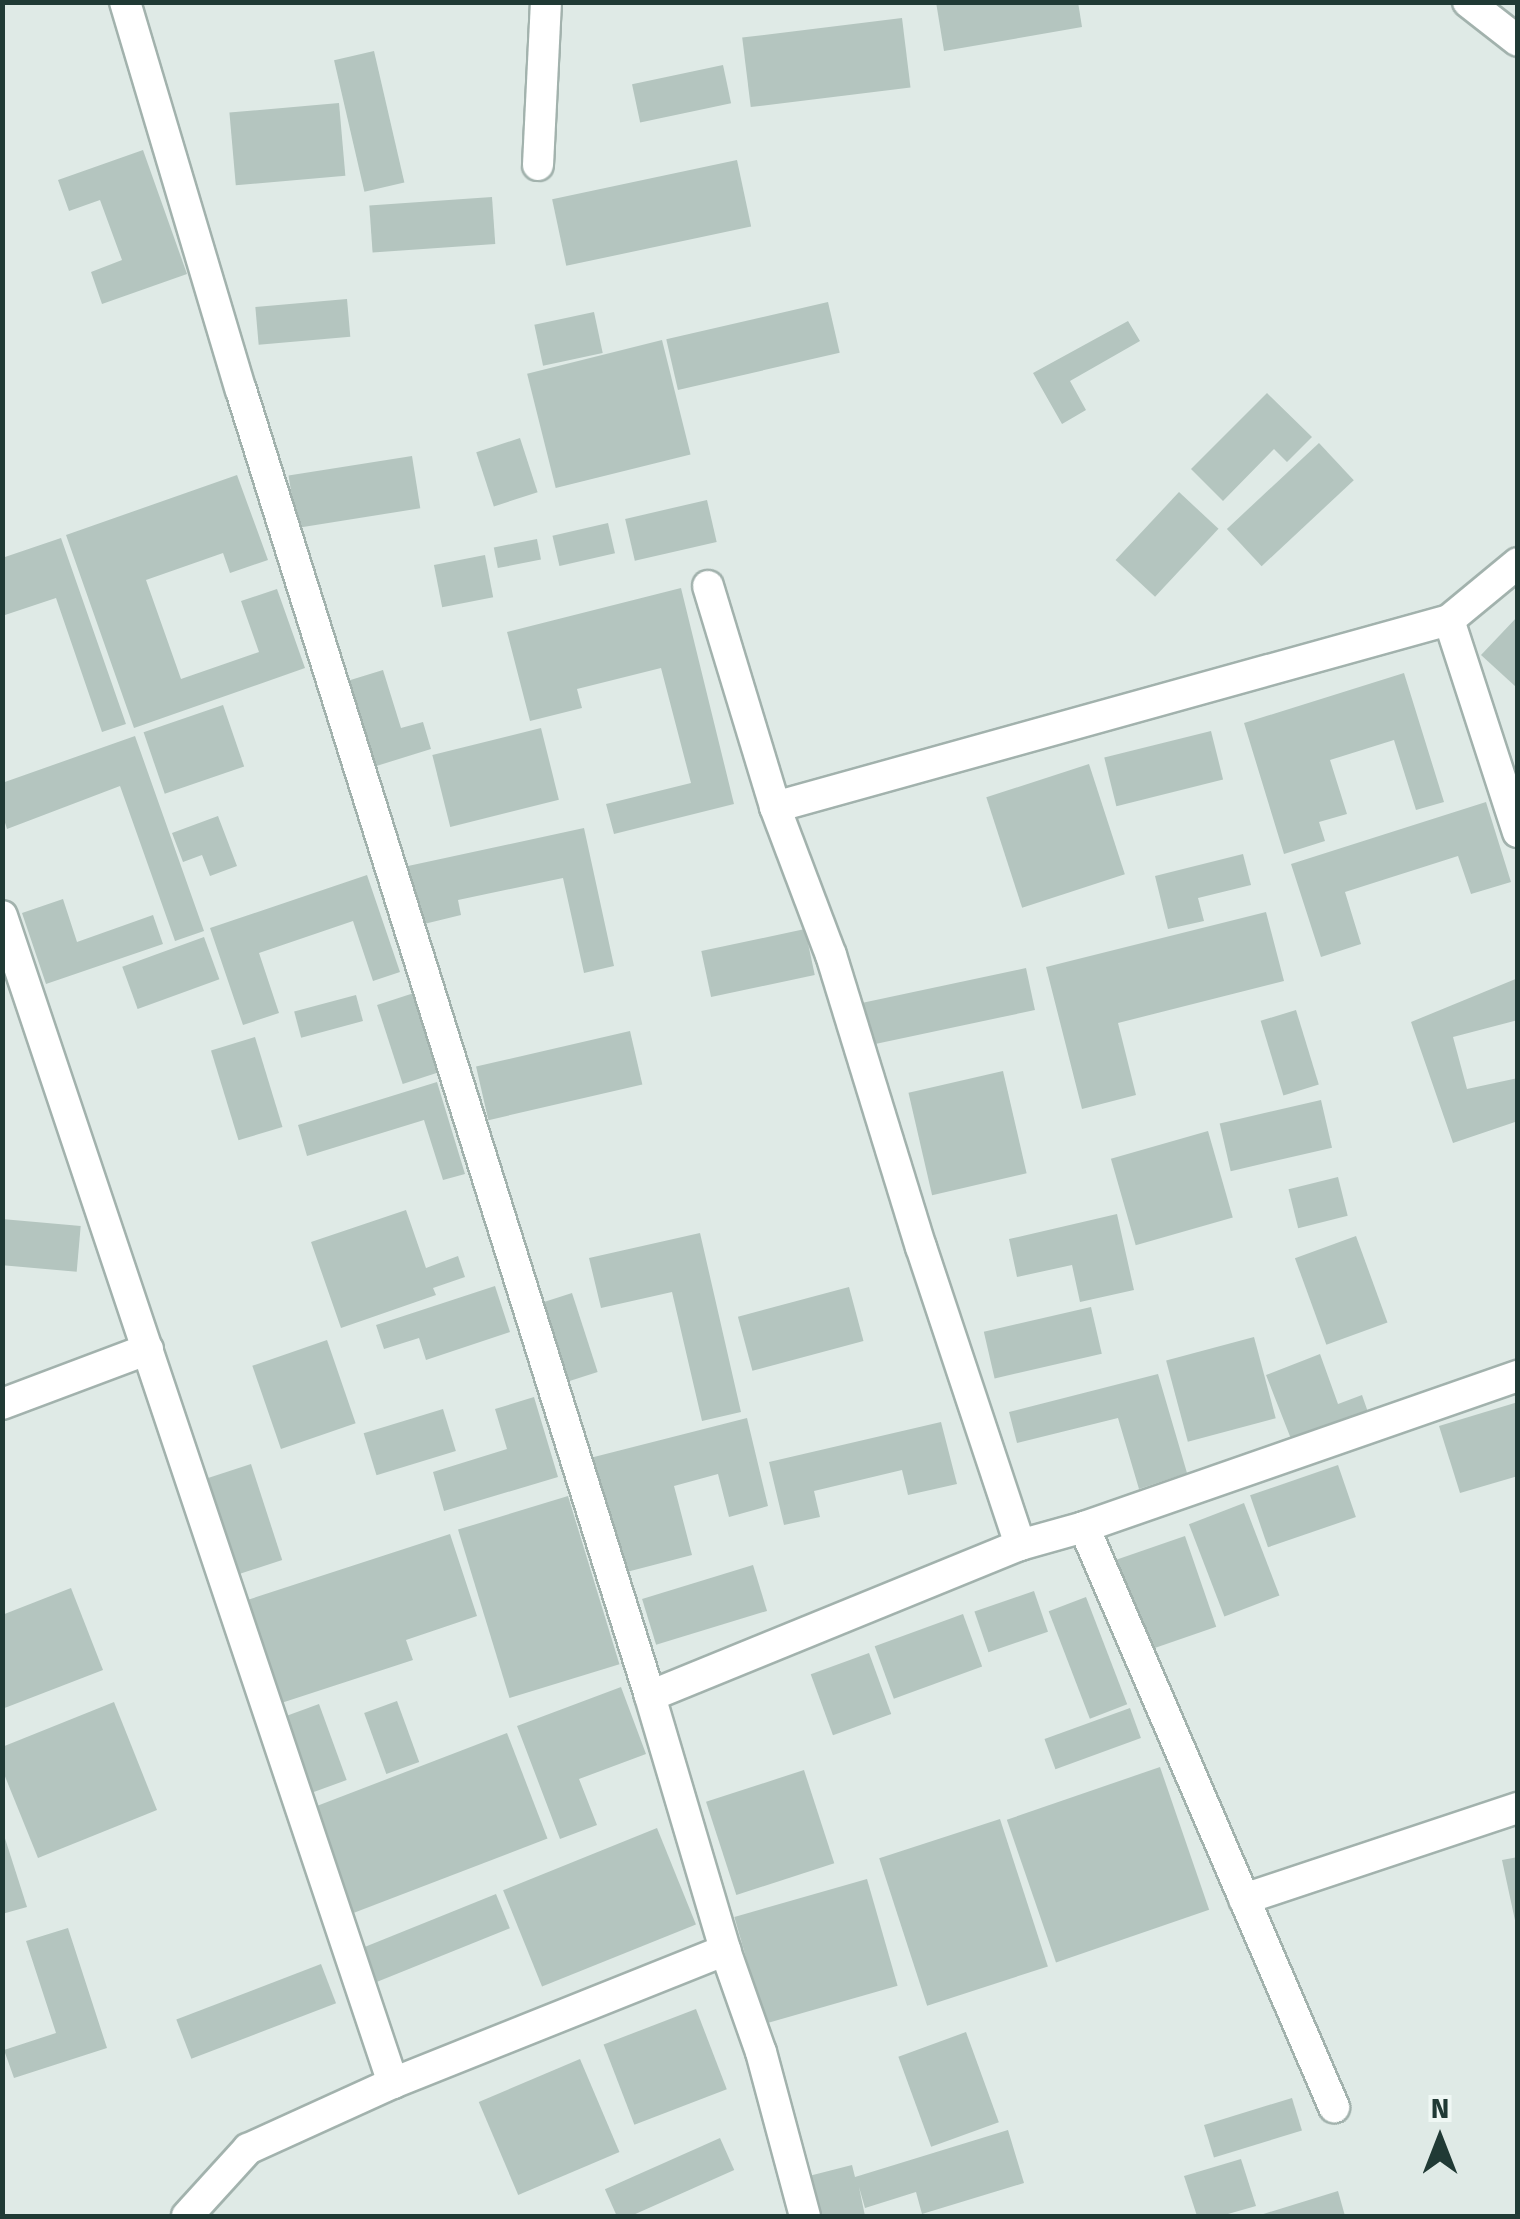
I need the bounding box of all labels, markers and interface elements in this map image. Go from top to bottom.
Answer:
north arrow [1390,2089,1490,2189]
text: N [1431,2092,1449,2125]

